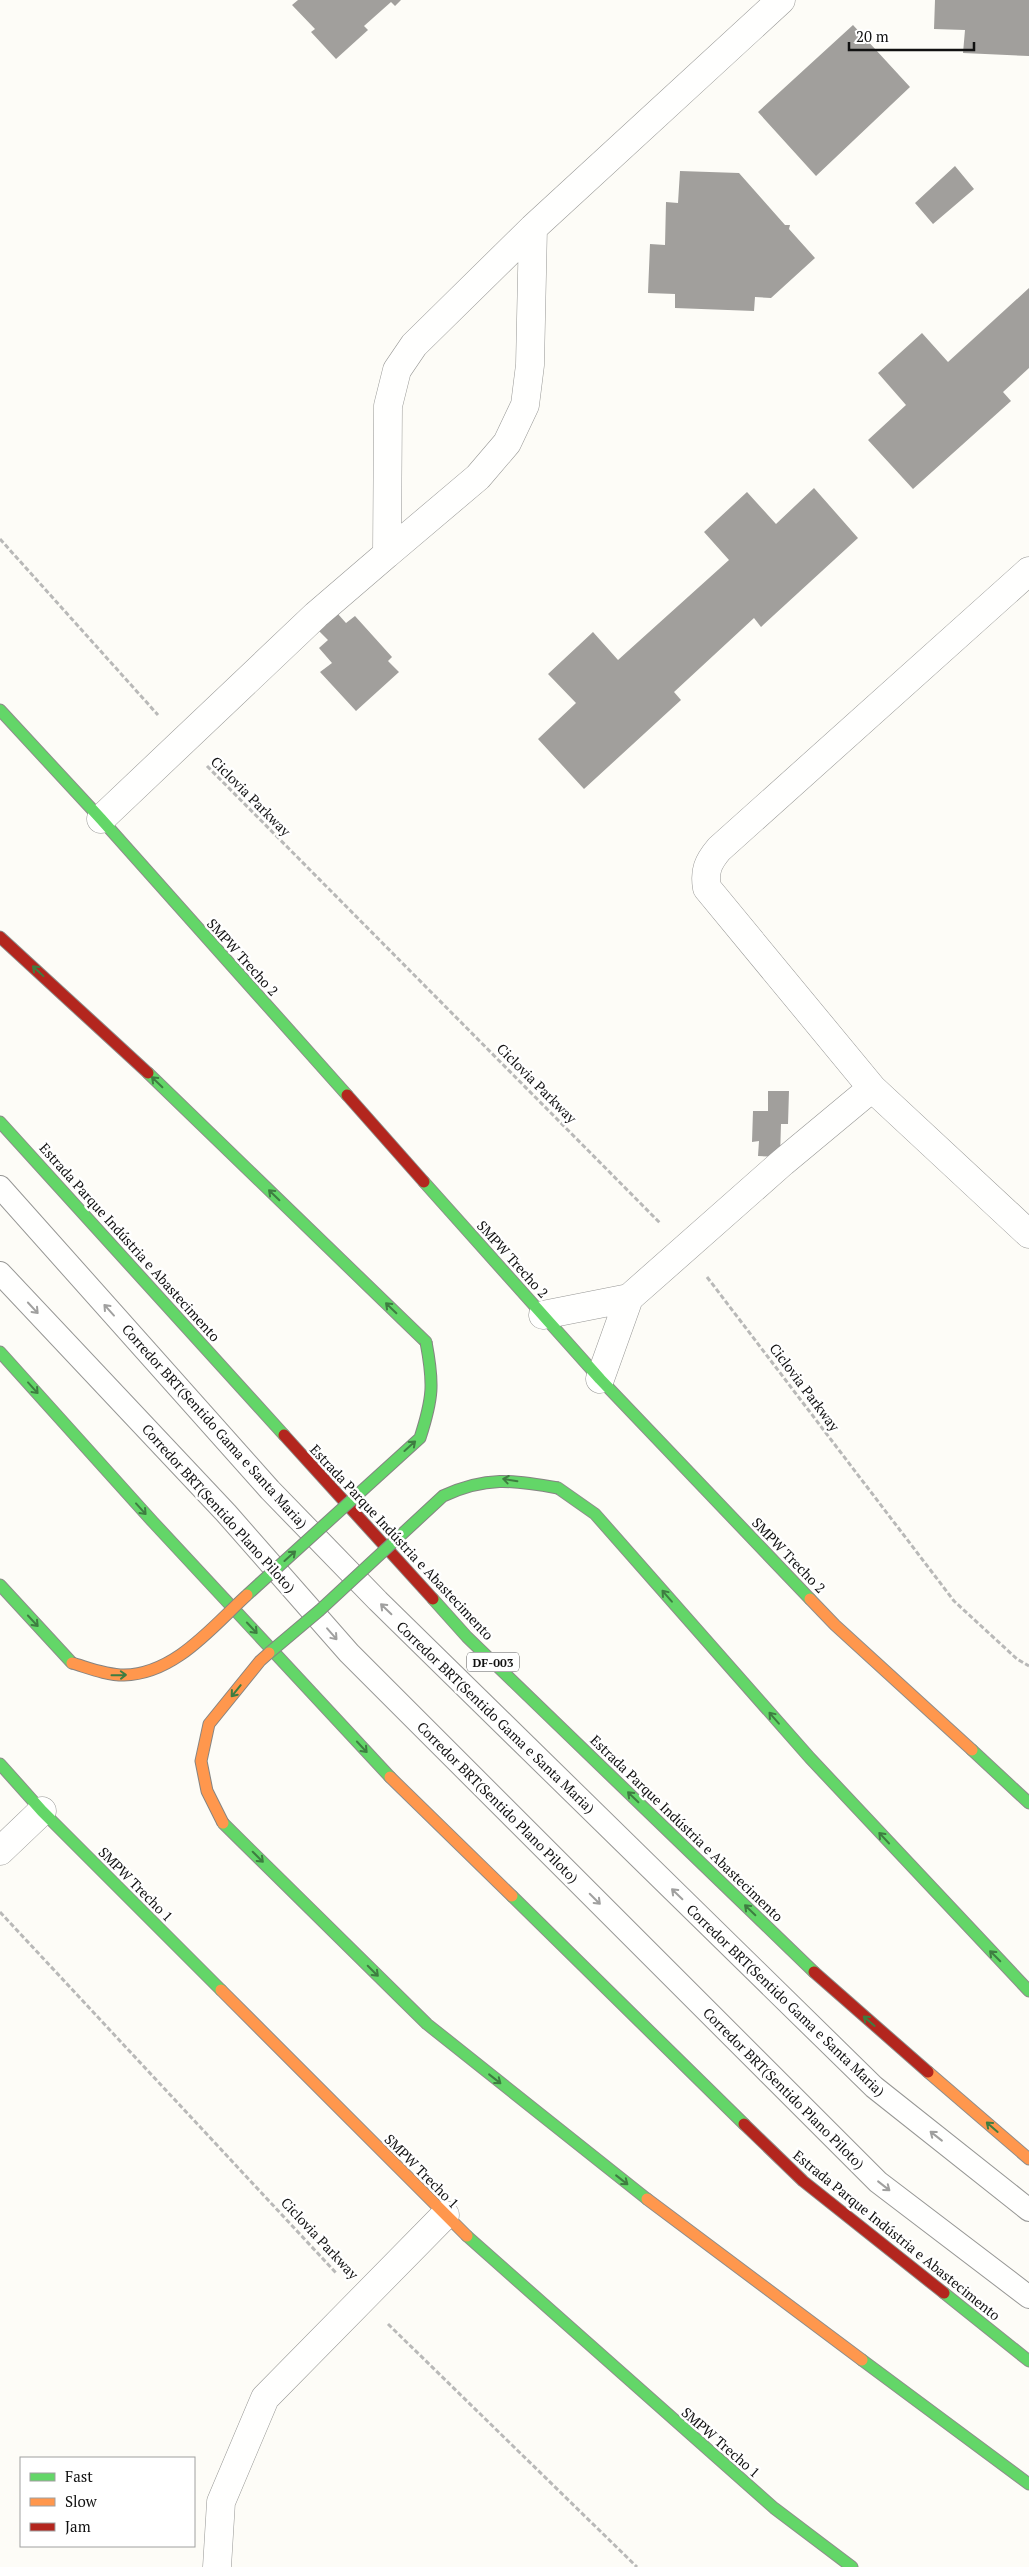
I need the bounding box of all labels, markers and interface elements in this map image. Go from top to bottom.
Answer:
scale bar [849,20,974,52]
text: 20 m [856,26,889,46]
street label: Ciclovia Parkway [207,752,296,841]
street label: SMPW Trecho 2 [203,914,283,1000]
one-way arrow [31,966,44,977]
street label: Ciclovia Parkway [493,1039,582,1128]
one-way arrow [151,1076,163,1088]
street label: Estrada Parque Indústria e Abastecimento [36,1139,225,1346]
one-way arrow [267,1189,280,1201]
street label: SMPW Trecho 2 [473,1216,553,1302]
one-way arrow [27,1302,39,1314]
one-way arrow [384,1302,397,1314]
one-way arrow [103,1303,115,1316]
street label: Corredor BRT(Sentido Gama e Santa Maria) [118,1320,312,1532]
street label: Ciclovia Parkway [766,1339,845,1436]
one-way arrow [27,1382,38,1395]
street label: Corredor BRT(Sentido Plano Piloto) [138,1419,300,1597]
street label: Estrada Parque Indústria e Abastecimento [306,1440,498,1644]
one-way arrow [404,1440,417,1452]
one-way arrow [503,1475,519,1485]
one-way arrow [135,1503,147,1516]
street label: SMPW Trecho 2 [748,1513,830,1597]
one-way arrow [284,1550,297,1561]
one-way arrow [661,1589,673,1602]
one-way arrow [379,1603,392,1615]
one-way arrow [27,1615,39,1627]
street label: Corredor BRT(Sentido Gama e Santa Maria) [393,1617,599,1817]
one-way arrow [246,1622,257,1635]
one-way arrow [327,1628,338,1641]
road number: DF-003 [467,1652,519,1671]
one-way arrow [110,1671,126,1680]
one-way arrow [231,1684,242,1697]
one-way arrow [768,1711,780,1724]
street label: Corredor BRT(Sentido Plano Piloto) [413,1717,583,1887]
street label: Estrada Parque Indústria e Abastecimento [586,1730,788,1926]
one-way arrow [356,1741,368,1754]
one-way arrow [627,1791,640,1803]
one-way arrow [878,1831,890,1844]
street label: SMPW Trecho 1 [95,1843,177,1925]
one-way arrow [252,1851,264,1863]
one-way arrow [670,1888,683,1900]
one-way arrow [588,1892,600,1904]
street label: Corredor BRT(Sentido Gama e Santa Maria) [683,1900,889,2100]
one-way arrow [744,1904,757,1916]
one-way arrow [989,1951,1001,1963]
one-way arrow [367,1965,380,1977]
street label: Corredor BRT(Sentido Plano Piloto) [699,2003,869,2173]
one-way arrow [863,2015,876,2027]
one-way arrow [488,2073,501,2084]
one-way arrow [986,2122,999,2133]
street label: SMPW Trecho 1 [381,2130,463,2212]
one-way arrow [930,2131,943,2142]
street label: Estrada Parque Indústria e Abastecimento [790,2145,1005,2325]
one-way arrow [615,2174,628,2185]
one-way arrow [877,2180,890,2191]
street label: Ciclovia Parkway [277,2193,364,2284]
street label: SMPW Trecho 1 [678,2403,764,2481]
legend [20,2457,195,2547]
text: Fast [65,2466,93,2486]
text: Slow [65,2491,98,2511]
text: Jam [65,2516,91,2536]

